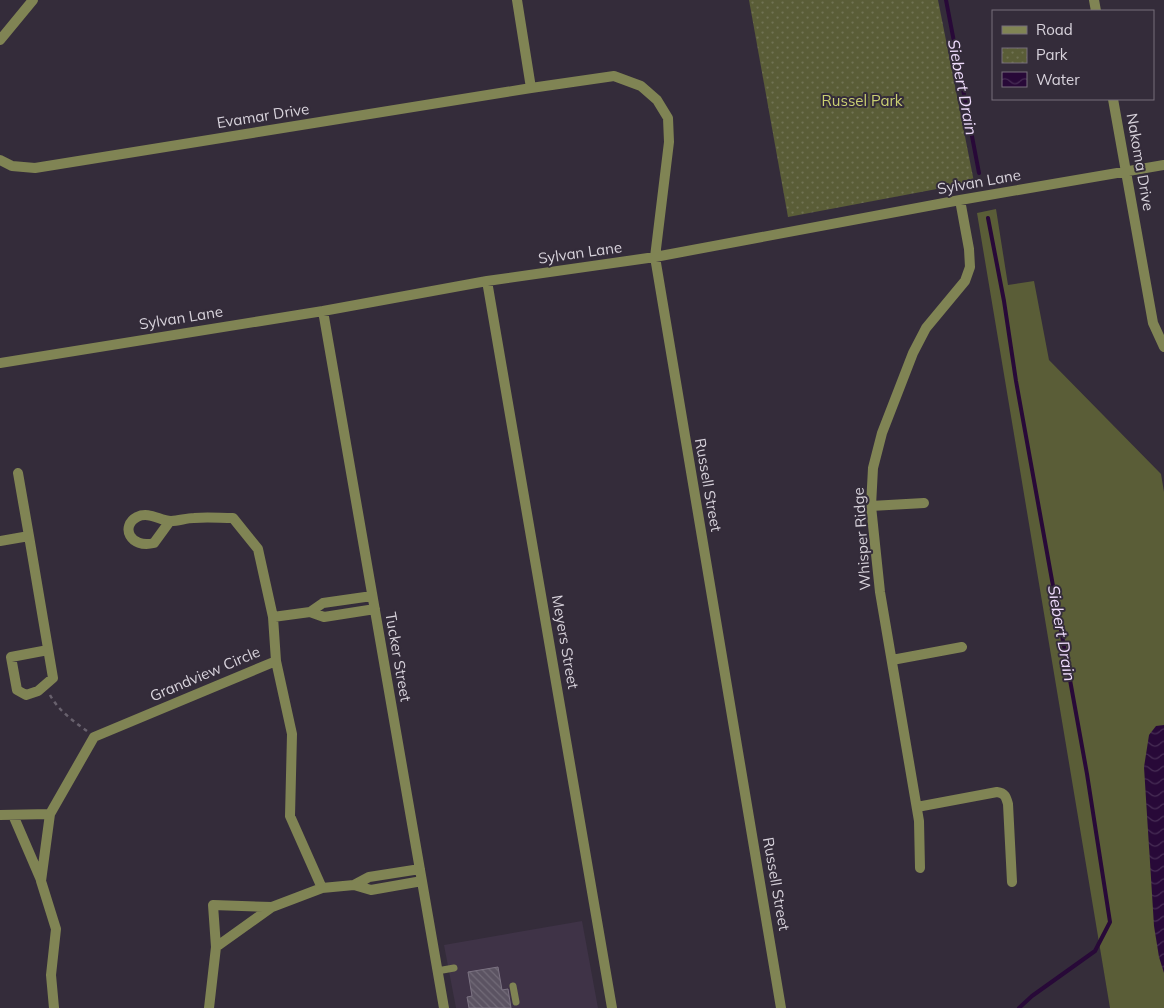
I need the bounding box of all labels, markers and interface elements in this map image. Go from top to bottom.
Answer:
legend [992,10,1154,100]
text: Road [1036,20,1073,39]
water label: Siebert Drain [944,37,982,137]
text: Park [1036,45,1068,64]
text: Water [1036,70,1080,89]
park label: Russel Park [821,91,903,110]
street label: Evamar Drive [215,99,310,132]
street label: Nakoma Drive [1123,112,1158,212]
street label: Sylvan Lane [936,165,1022,198]
street label: Sylvan Lane [537,237,623,268]
street label: Sylvan Lane [138,302,224,333]
street label: Russell Street [691,437,726,533]
street label: Whisper Ridge [848,487,875,591]
water label: Siebert Drain [1044,583,1080,683]
street label: Meyers Street [548,593,583,690]
street label: Tucker Street [381,611,416,703]
street label: Grandview Circle [147,642,263,705]
street label: Russell Street [759,836,794,932]

